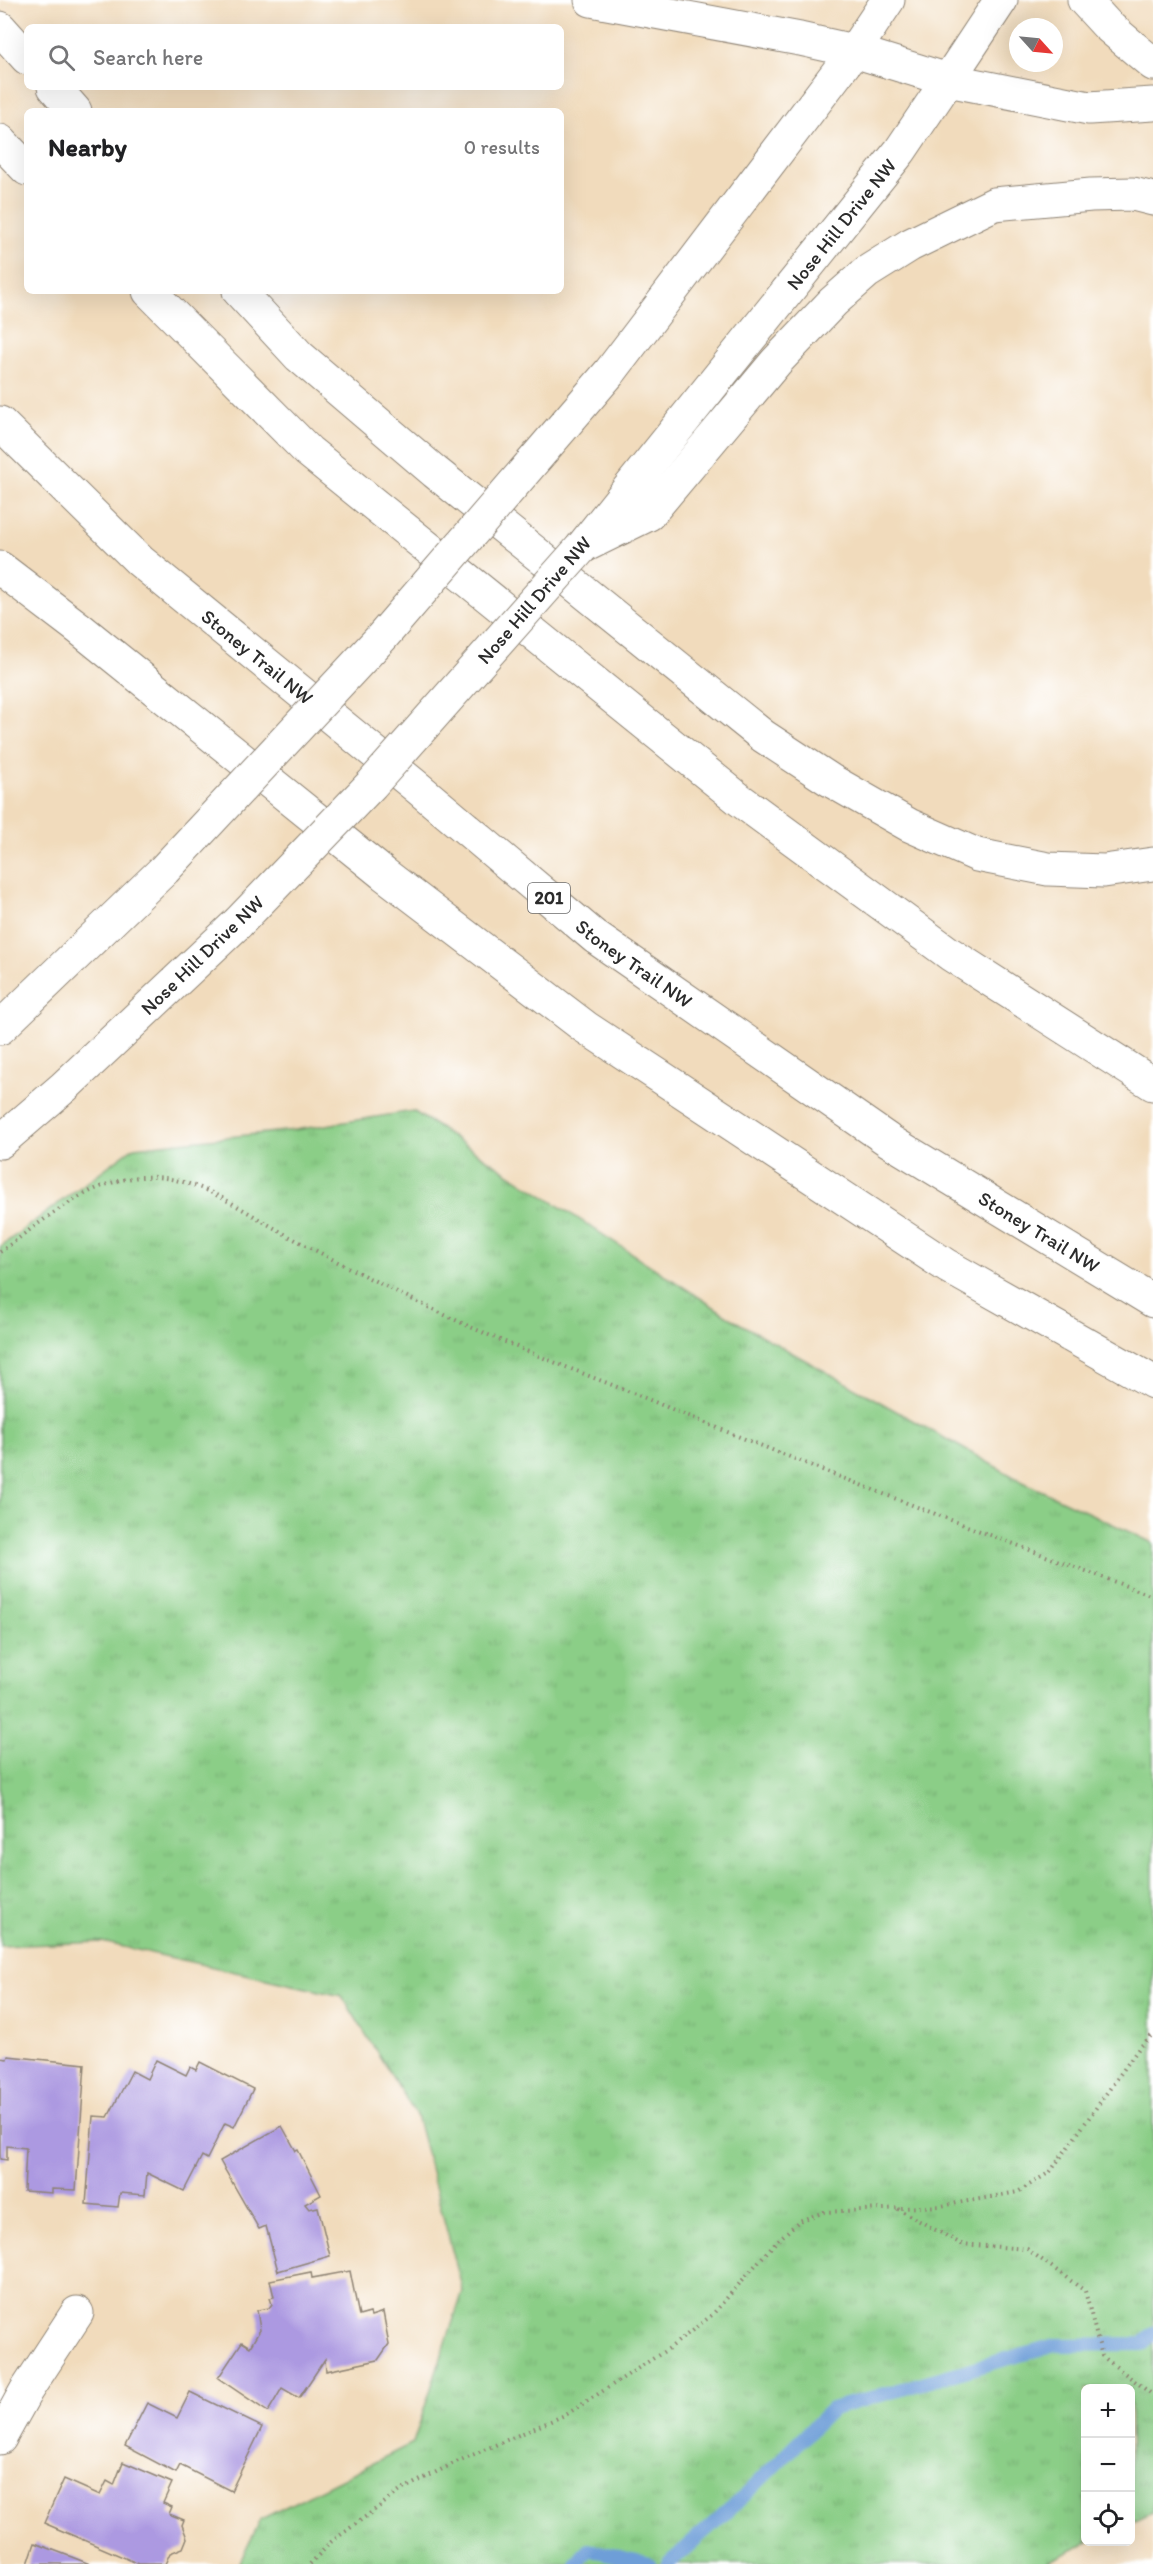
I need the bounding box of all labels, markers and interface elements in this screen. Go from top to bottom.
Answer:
north arrow [1009,18,1063,72]
search box [24,24,564,90]
icon: search [45,41,78,74]
text: Search here [93,44,203,71]
text: Nearby [48,131,127,163]
text: 0 results [464,135,540,159]
street label: Nose Hill Drive NW [781,154,901,295]
street label: Nose Hill Drive NW [472,531,596,669]
street label: Stoney Trail NW [197,604,318,709]
road number: 201 [528,883,570,913]
street label: Nose Hill Drive NW [136,890,268,1020]
street label: Stoney Trail NW [571,914,697,1013]
street label: Stoney Trail NW [974,1186,1104,1278]
map controls [1081,2384,1135,2546]
button: + [1081,2384,1135,2438]
button: − [1081,2438,1135,2492]
button: locate [1081,2492,1135,2546]

